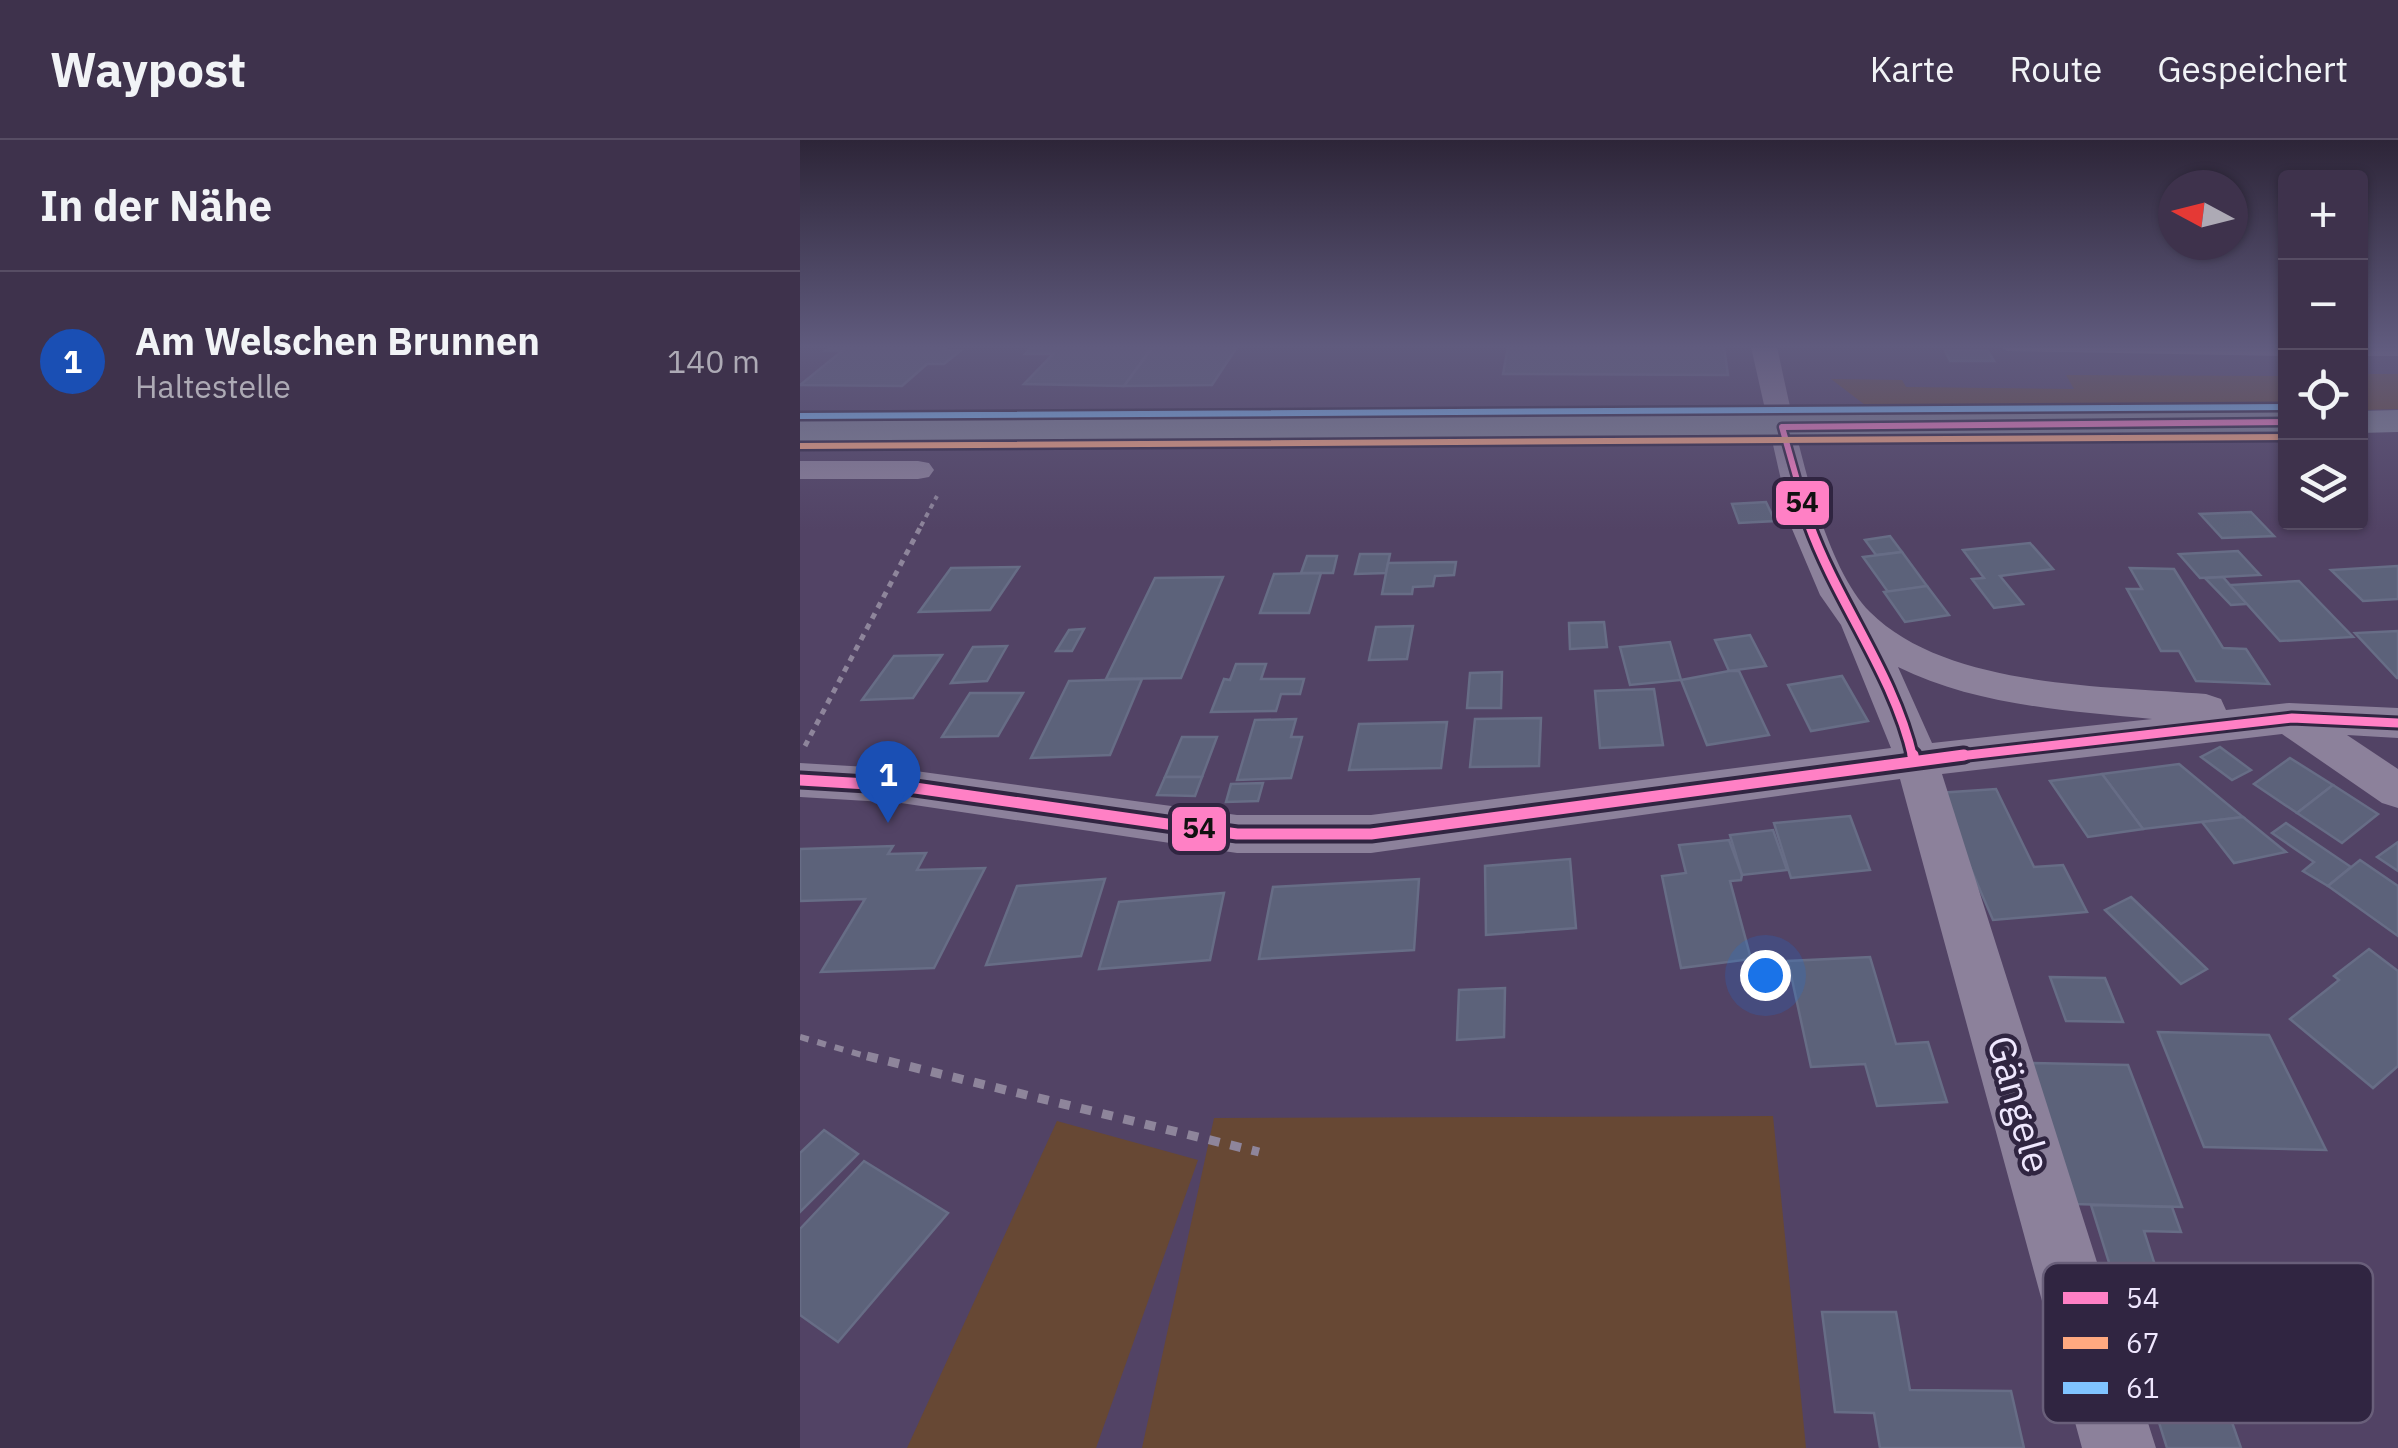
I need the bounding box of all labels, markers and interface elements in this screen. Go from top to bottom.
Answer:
text: Waypost [50,38,246,100]
text: Karte [1870,46,1954,92]
text: Route [2009,46,2102,92]
text: Gespeichert [2157,46,2348,92]
north arrow [2158,170,2248,260]
map controls [2278,170,2368,530]
button: + [2278,170,2368,260]
text: In der Nähe [40,178,272,233]
button: − [2278,260,2368,350]
text: Am Welschen Brunnen [135,316,540,365]
text: 1 [63,340,82,382]
text: 140 m [667,340,760,382]
button: locate [2278,350,2368,440]
text: Haltestelle [135,365,291,407]
button: layers [2278,440,2368,530]
line badge: 54 [1774,479,1831,527]
text: 54 [1785,483,1819,520]
pin: 1 [856,740,920,823]
line badge: 54 [1170,805,1228,853]
text: 54 [1182,809,1216,846]
your location [1740,950,1791,1001]
street label: Gängele [1977,1030,2063,1178]
legend [2043,1263,2373,1423]
text: 54 [2126,1279,2160,1316]
text: 67 [2126,1324,2160,1361]
text: 61 [2126,1369,2160,1406]

